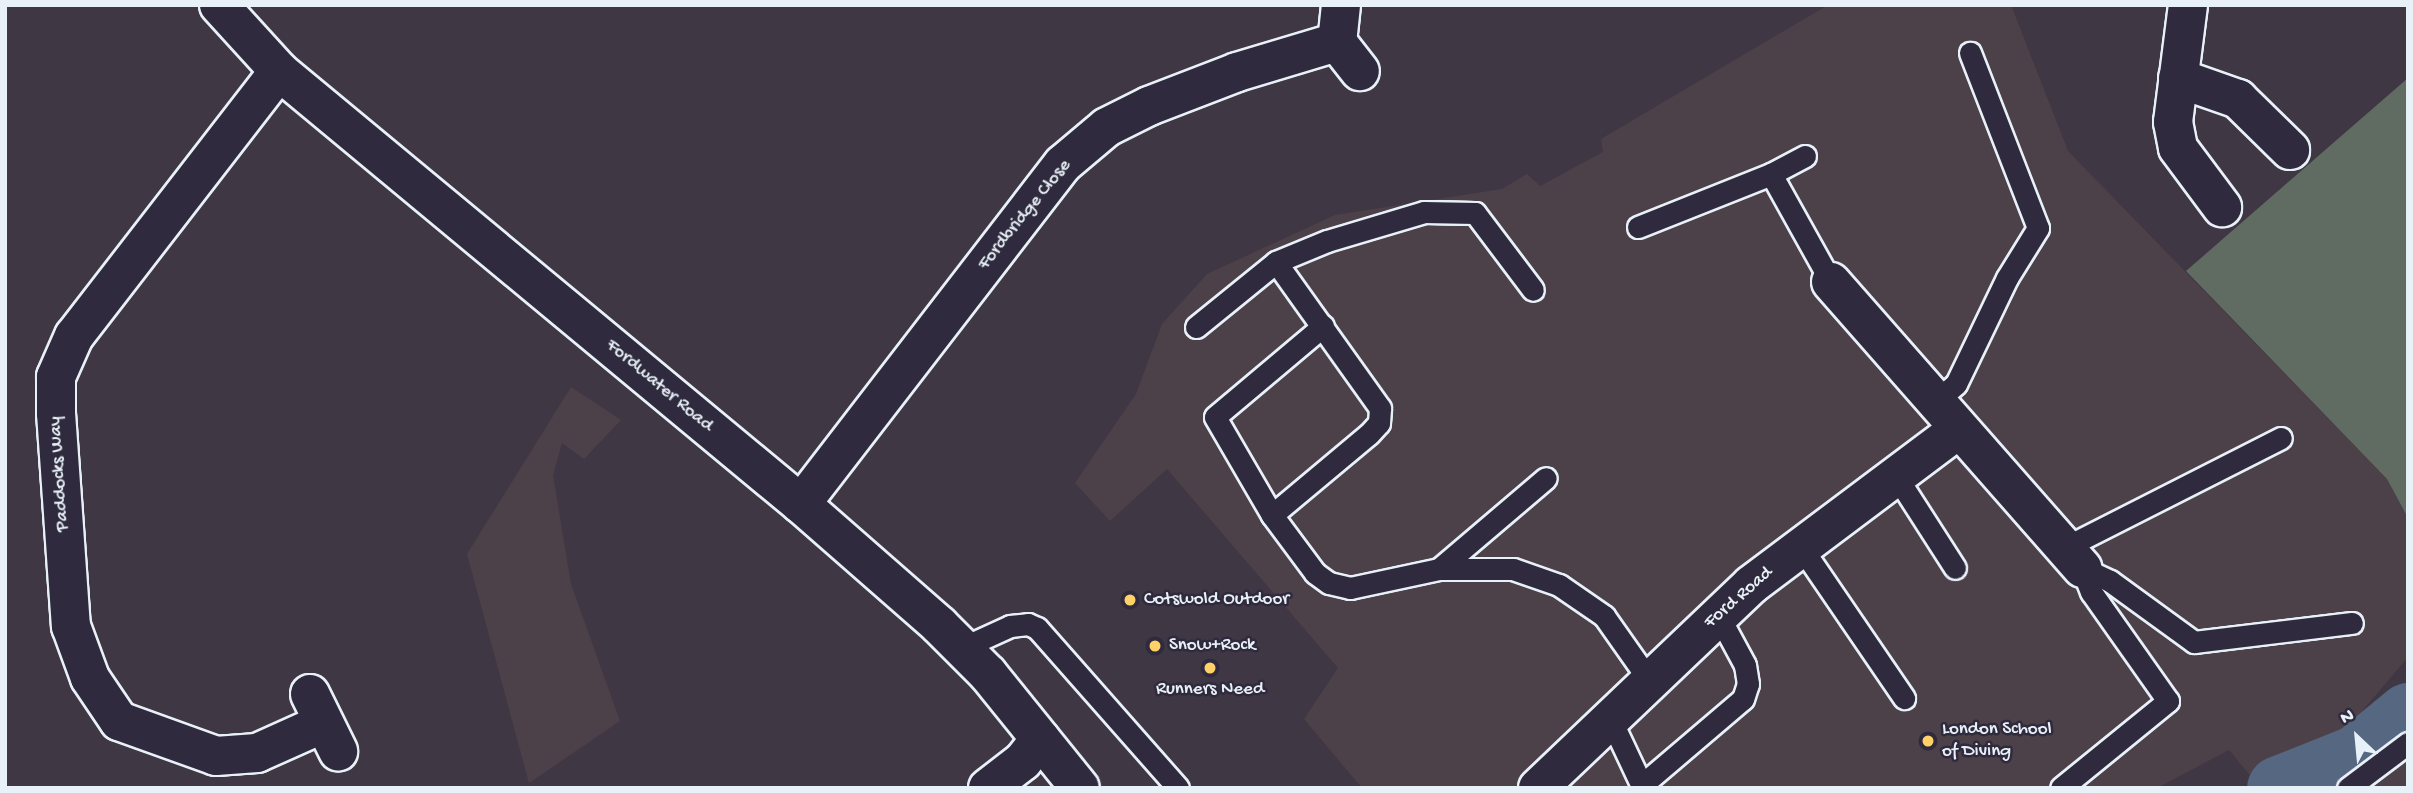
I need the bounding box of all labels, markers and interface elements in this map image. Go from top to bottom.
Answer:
street label: Fordbridge Close [973,155,1077,275]
street label: Fordwater Road [601,335,717,437]
street label: Paddocks Way [45,416,75,532]
street label: Ford Road [1700,562,1778,634]
place label: Cotswold Outdoor [1144,589,1289,611]
marker: Cotswold Outdoor [1122,592,1138,608]
place label: Snow+Rock [1169,635,1255,657]
marker: Snow+Rock [1147,638,1163,654]
marker: Runners Need [1202,660,1218,676]
place label: Runners Need [1156,679,1264,701]
north arrow [2322,702,2392,772]
text: N [2337,705,2358,731]
place label: London School of Diving [1942,719,2052,763]
marker: London School of Diving [1920,733,1936,749]

